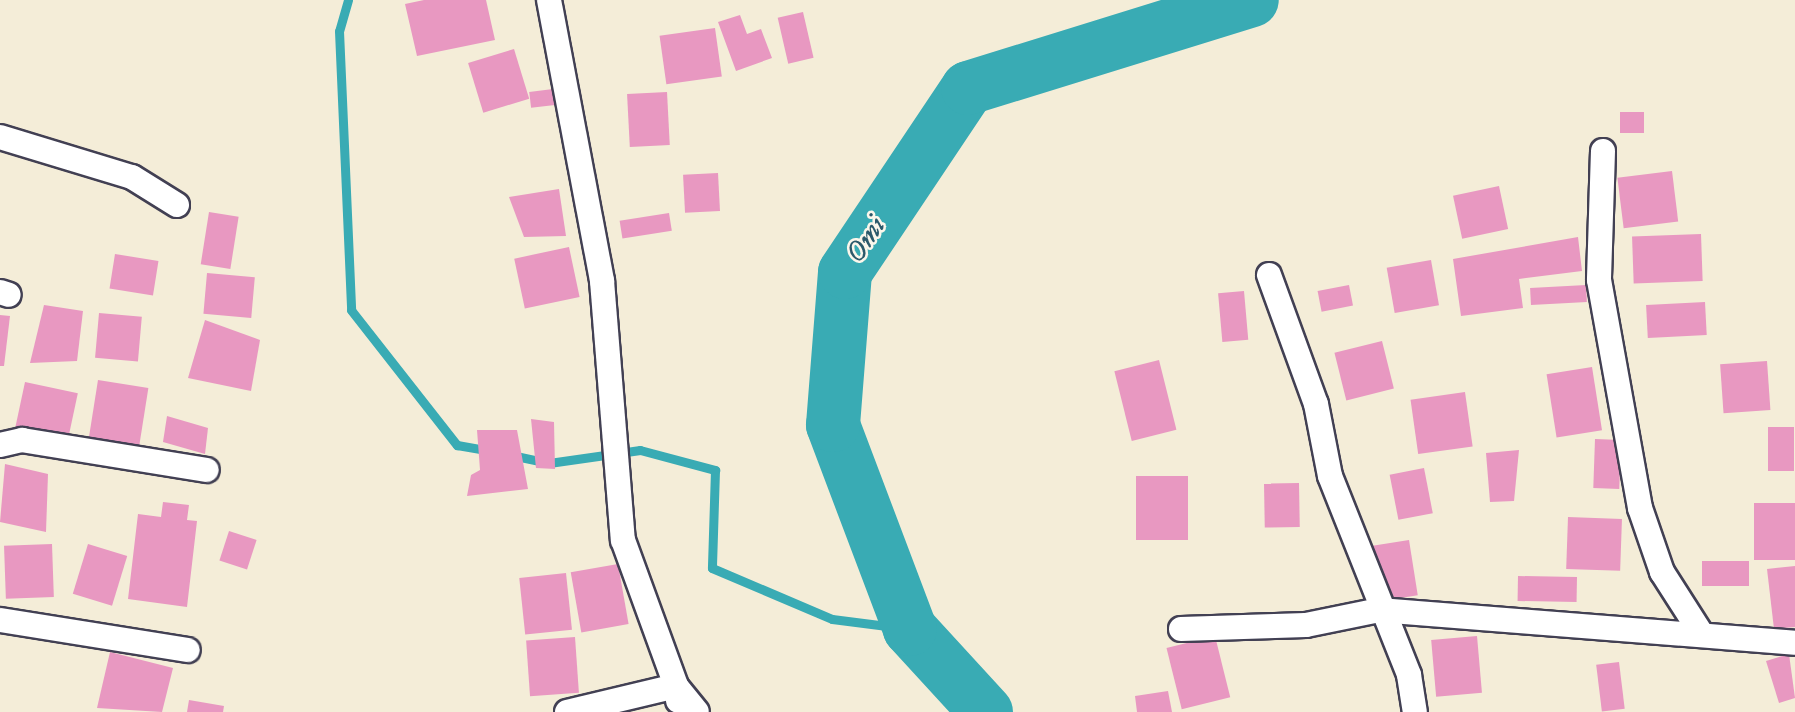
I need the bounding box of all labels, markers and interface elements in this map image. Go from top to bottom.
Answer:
water label: Omi [839,210,893,270]

